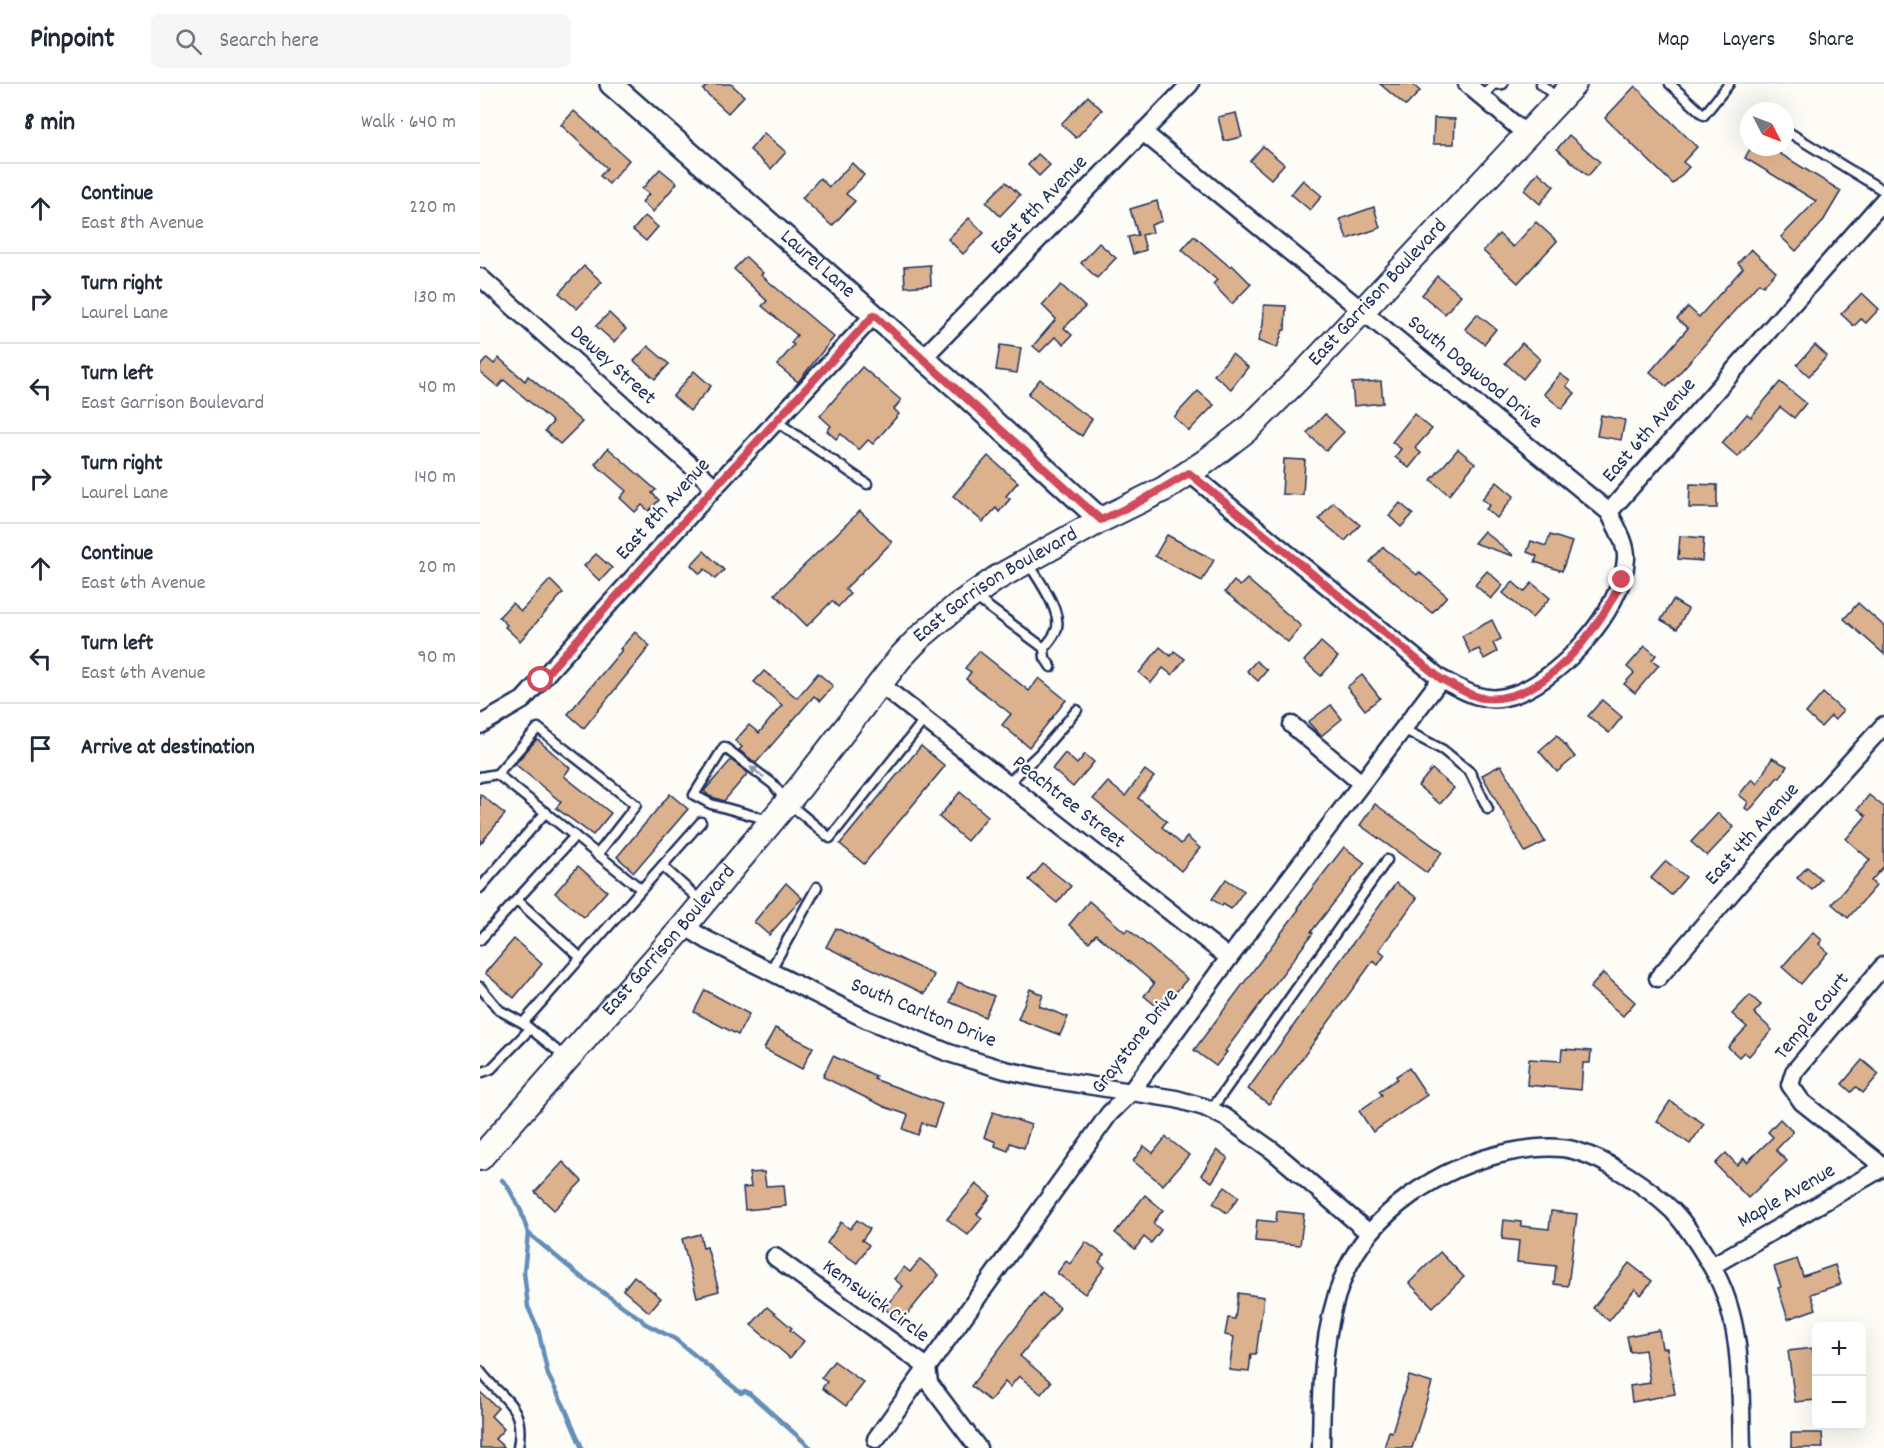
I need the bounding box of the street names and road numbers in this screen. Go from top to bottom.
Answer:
street label: East 8th Avenue [984,149,1096,263]
street label: East Garrison Boulevard [1302,213,1455,374]
street label: Laurel Lane [772,223,861,306]
street label: South Dogwood Drive [1400,309,1548,437]
street label: Dewey Street [562,319,662,413]
street label: East 6th Avenue [1596,372,1704,490]
street label: East 8th Avenue [610,452,718,568]
street label: East Garrison Boulevard [907,521,1084,651]
street label: Peachtree Street [1005,749,1131,857]
street label: East 4th Avenue [1699,777,1807,893]
street label: East Garrison Boulevard [595,859,744,1024]
street label: Temple Court [1768,967,1858,1067]
street label: South Carlton Drive [846,971,1000,1057]
street label: Graystone Drive [1085,983,1187,1101]
street label: Maple Avenue [1733,1157,1841,1237]
street label: Kemswick Circle [815,1253,935,1351]

